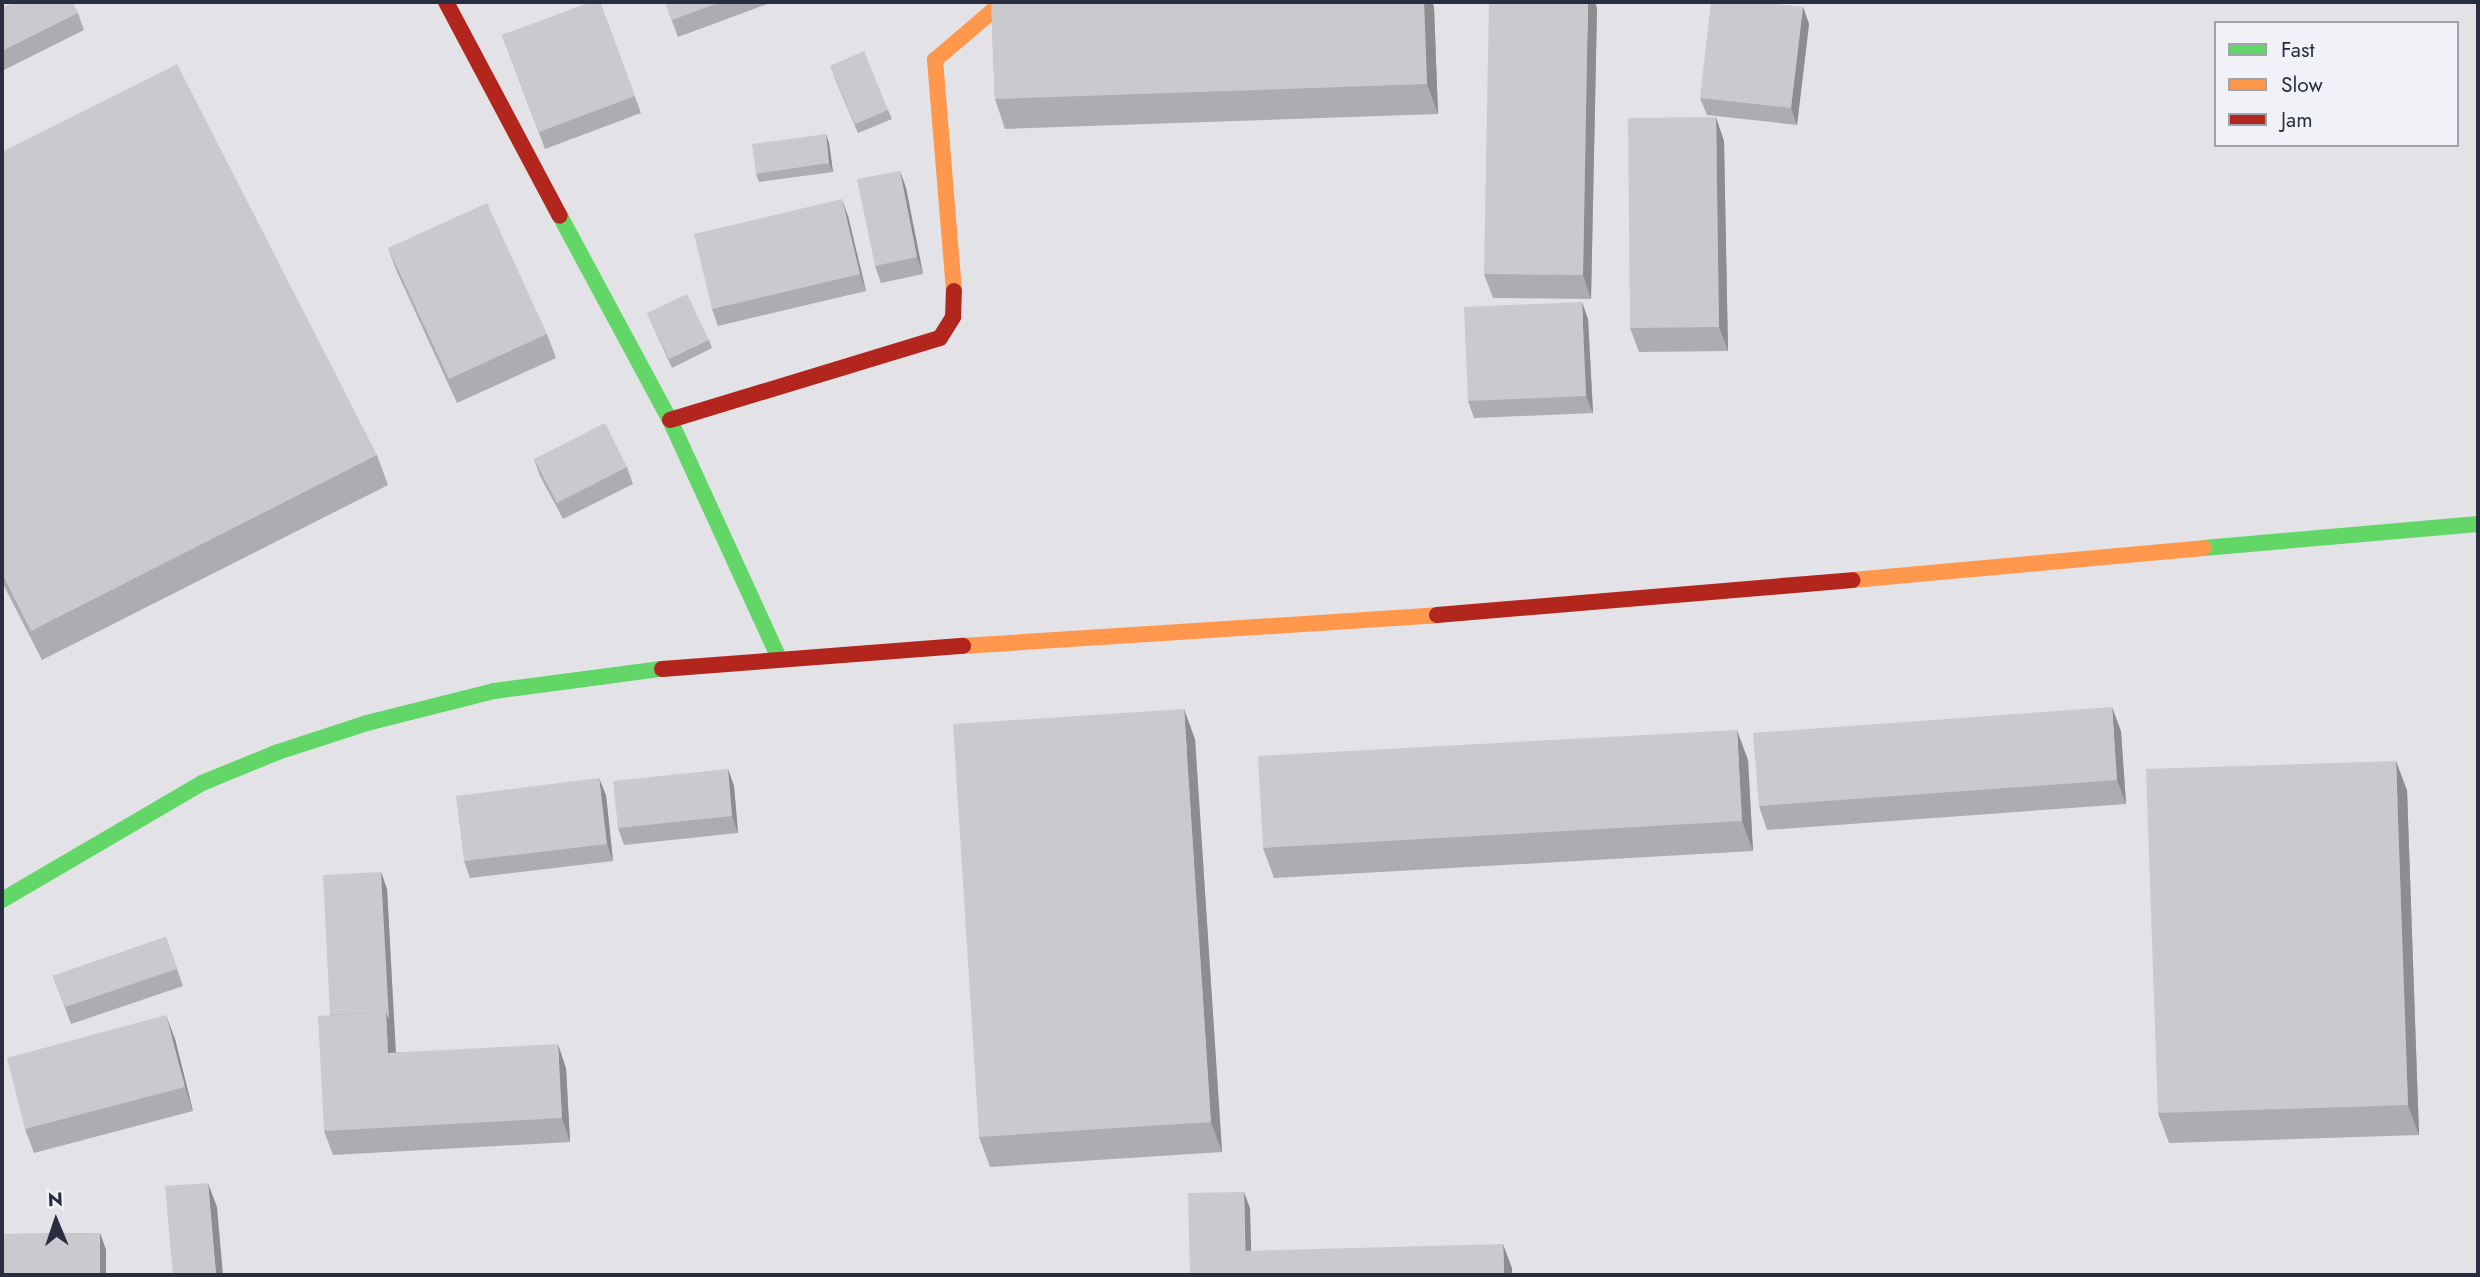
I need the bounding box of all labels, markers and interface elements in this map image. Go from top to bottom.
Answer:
legend [2214,21,2459,147]
text: Fast [2281,35,2314,65]
text: Slow [2281,70,2323,100]
text: Jam [2281,105,2313,135]
north arrow [21,1186,91,1256]
text: N [47,1186,63,1213]

